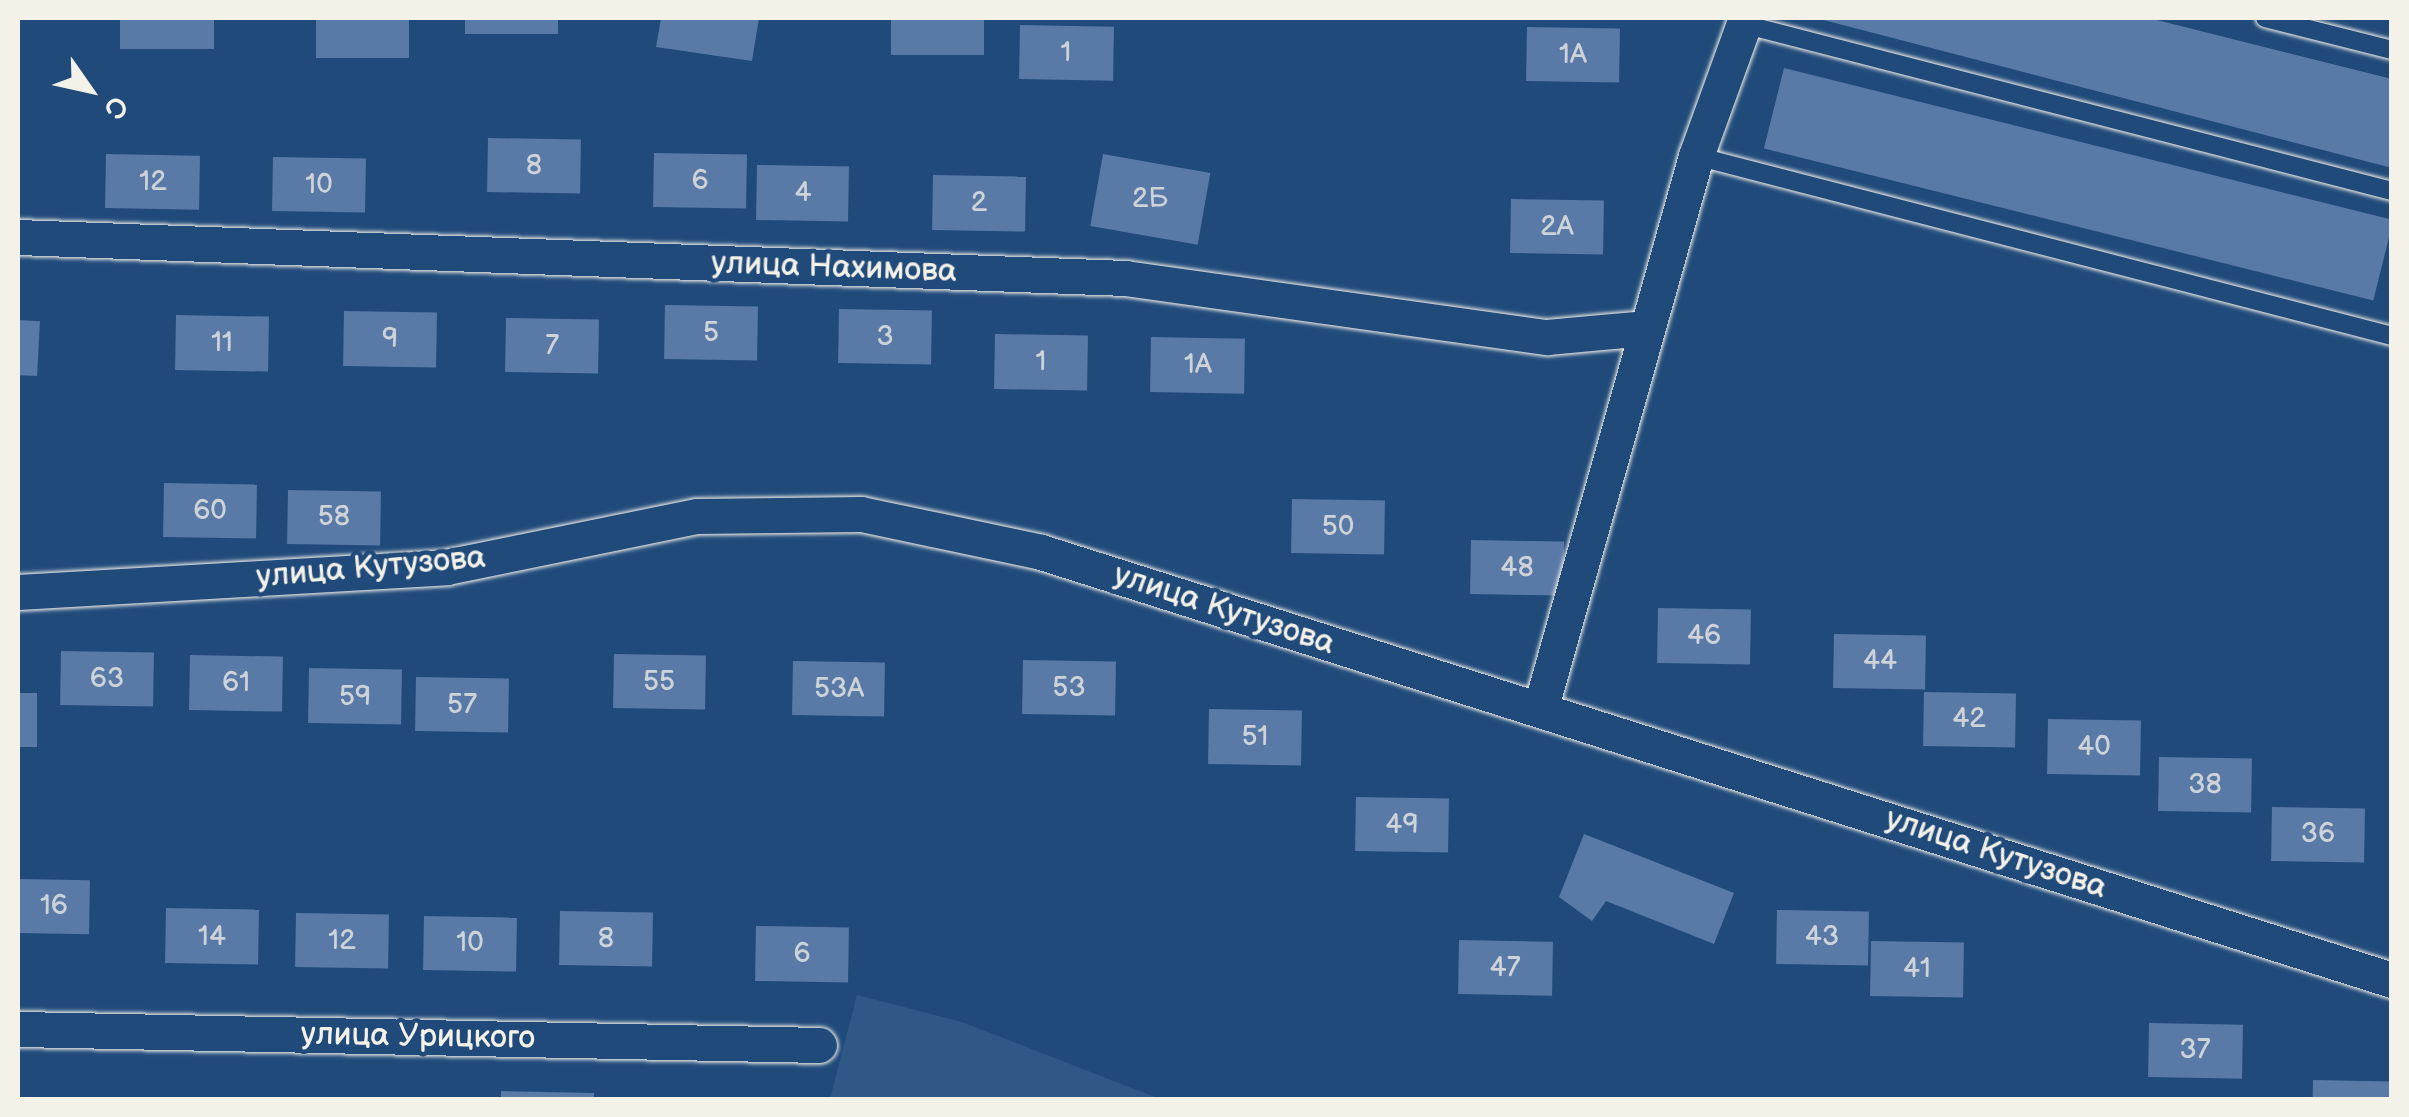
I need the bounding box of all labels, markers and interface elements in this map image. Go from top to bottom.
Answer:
house number: 1 [1061,36,1071,70]
house number: 1А [1559,38,1587,72]
north arrow [40,40,140,140]
text: С [96,90,134,124]
house number: 8 [526,149,542,183]
house number: 6 [691,164,709,198]
house number: 12 [139,165,167,199]
house number: 10 [305,168,333,202]
house number: 4 [794,176,812,210]
house number: 2Б [1132,182,1168,216]
house number: 2 [971,186,987,220]
house number: 2А [1540,210,1574,244]
street label: улица Нахимова [711,245,957,291]
house number: 5 [703,316,719,350]
house number: 3 [876,320,894,354]
house number: 9 [382,322,398,356]
house number: 11 [211,326,233,360]
house number: 7 [545,329,559,363]
house number: 1 [1036,345,1046,379]
house number: 1А [1184,348,1212,382]
house number: 60 [193,494,227,528]
house number: 58 [318,500,350,534]
house number: 50 [1322,510,1354,544]
street label: улица Кутузова [255,539,487,597]
house number: 48 [1500,551,1534,585]
street label: улица Кутузова [1109,556,1339,664]
house number: 46 [1687,619,1721,653]
house number: 44 [1863,644,1897,678]
house number: 63 [90,662,124,696]
house number: 55 [643,665,675,699]
house number: 61 [222,666,250,700]
house number: 53 [1052,671,1086,705]
house number: 53А [814,672,864,706]
house number: 59 [339,680,371,714]
house number: 57 [447,688,477,722]
house number: 42 [1952,702,1986,736]
house number: 51 [1242,720,1268,754]
house number: 40 [2077,730,2111,764]
house number: 38 [2188,768,2222,802]
street label: улица Кутузова [1881,800,2111,908]
house number: 49 [1385,808,1419,842]
house number: 36 [2301,817,2335,851]
house number: 16 [40,889,68,923]
house number: 14 [198,920,226,954]
house number: 43 [1805,920,1839,954]
house number: 8 [598,922,614,956]
house number: 12 [328,924,356,958]
house number: 10 [456,926,484,960]
house number: 6 [793,937,811,971]
house number: 47 [1490,951,1520,985]
house number: 41 [1903,952,1931,986]
street label: улица Урицкого [300,1016,536,1058]
house number: 37 [2180,1033,2210,1067]

